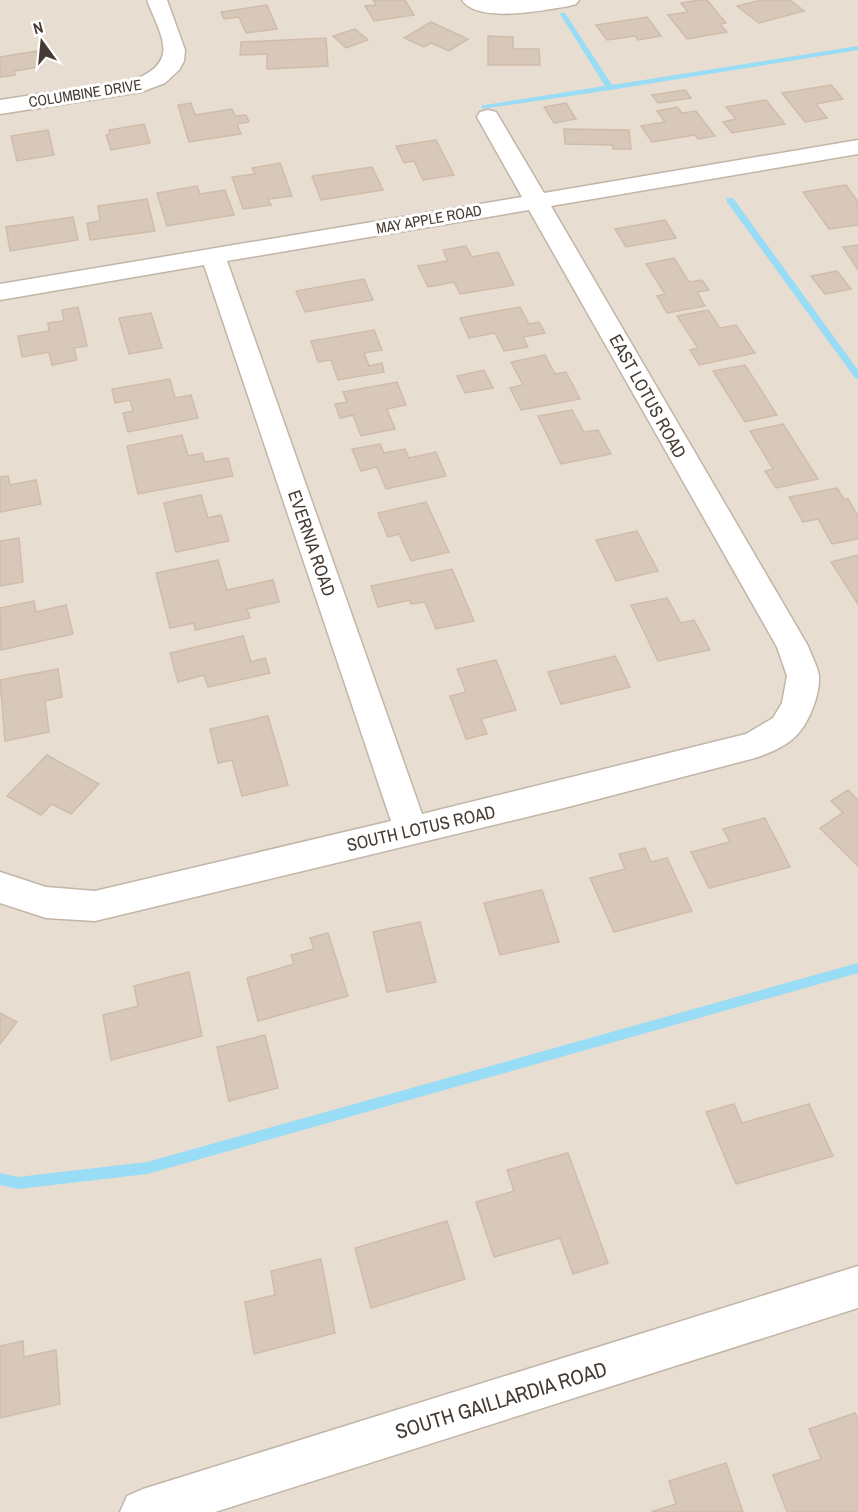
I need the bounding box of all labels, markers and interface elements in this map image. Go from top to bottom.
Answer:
north arrow [12,12,72,72]
text: N [31,16,46,39]
street label: COLUMBINE DRIVE [27,74,143,112]
street label: MAY APPLE ROAD [375,199,484,239]
street label: EAST LOTUS ROAD [604,329,692,463]
street label: EVERNIA ROAD [282,487,342,599]
street label: SOUTH LOTUS ROAD [344,799,498,857]
street label: SOUTH GAILLARDIA ROAD [392,1354,610,1446]

